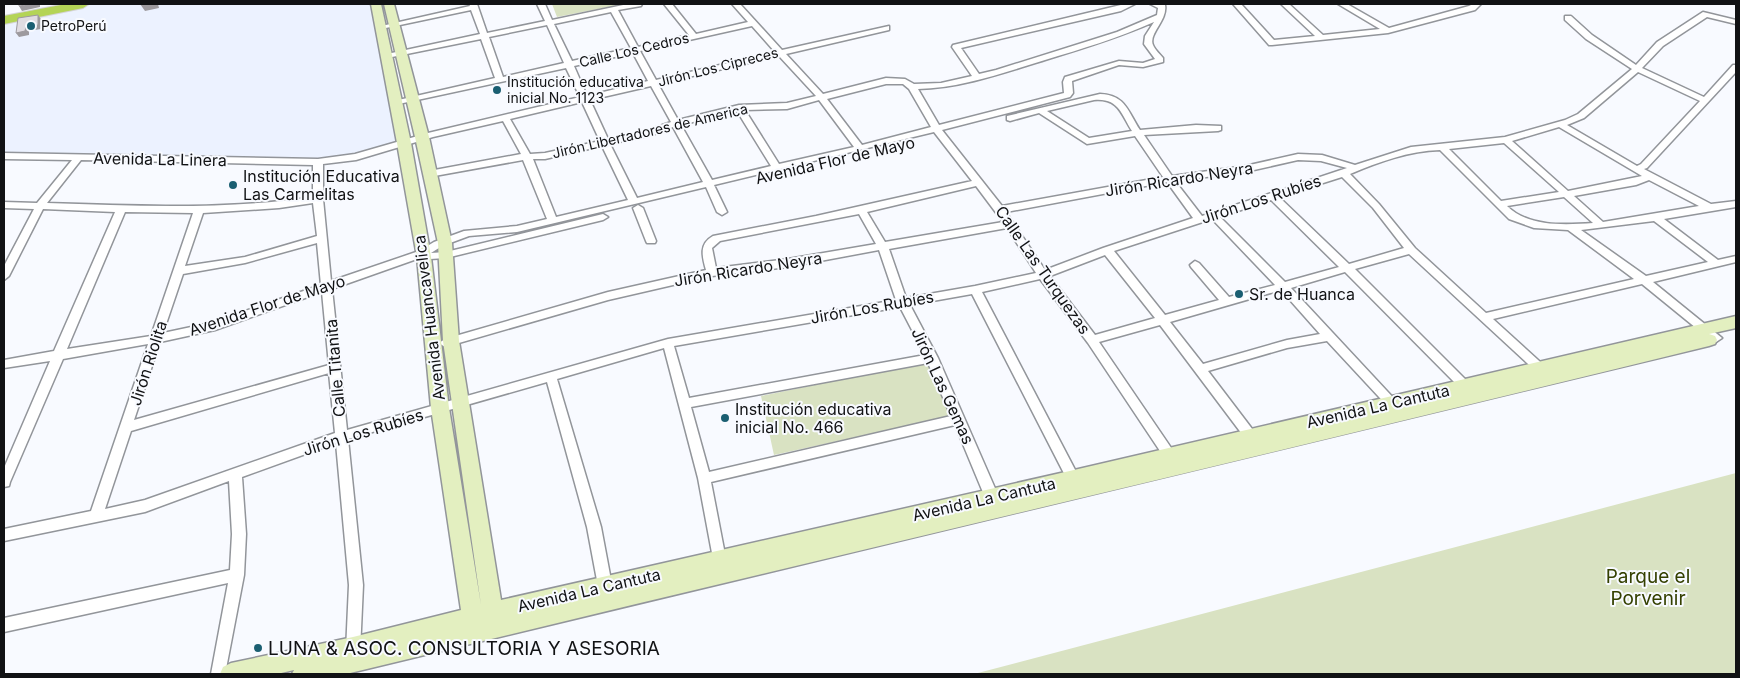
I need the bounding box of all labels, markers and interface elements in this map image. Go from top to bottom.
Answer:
place label: PetroPerú [41,17,107,34]
marker: PetroPerú [25,20,37,32]
street label: Calle Los Cedros [577,29,691,70]
street label: Jirón Los Cipreces [656,43,780,90]
place label: Institución educativa inicial No. 1123 [507,73,644,106]
marker: Institución educativa inicial No. 1123 [491,84,503,96]
street label: Jirón Libertadores de America [550,100,749,161]
street label: Avenida Flor de Mayo [753,132,917,188]
street label: Avenida La Linera [93,148,227,170]
street label: Jirón Ricardo Neyra [1104,157,1254,201]
place label: Institución Educativa Las Carmelitas [243,166,400,204]
street label: Jirón Los Rubíes [1198,170,1324,228]
marker: Institución Educativa Las Carmelitas [227,179,239,191]
street label: Calle Las Turquezas [991,202,1095,338]
street label: Avenida Huancavelica [409,234,449,402]
street label: Jirón Ricardo Neyra [673,247,823,291]
street label: Avenida Flor de Mayo [186,270,348,340]
place label: Sr. de Huanca [1249,284,1355,304]
street label: Jirón Los Rubíes [809,286,935,328]
marker: Sr. de Huanca [1233,288,1245,300]
street label: Jirón Riolita [125,318,171,408]
street label: Calle Titanita [321,318,349,418]
street label: Jirón Las Gemas [907,325,979,447]
street label: Avenida La Cantuta [1305,380,1451,432]
place label: Institución educativa inicial No. 466 [735,399,891,437]
street label: Jirón Los Rubíes [300,404,426,460]
marker: Institución educativa inicial No. 466 [719,412,731,424]
street label: Avenida La Cantuta [911,473,1057,525]
street label: Avenida La Cantuta [516,564,662,616]
park label: Parque el Porvenir [1606,565,1690,610]
place label: LUNA & ASOC. CONSULTORIA Y ASESORIA [268,637,660,660]
marker: LUNA & ASOC. CONSULTORIA Y ASESORIA [252,642,264,654]

